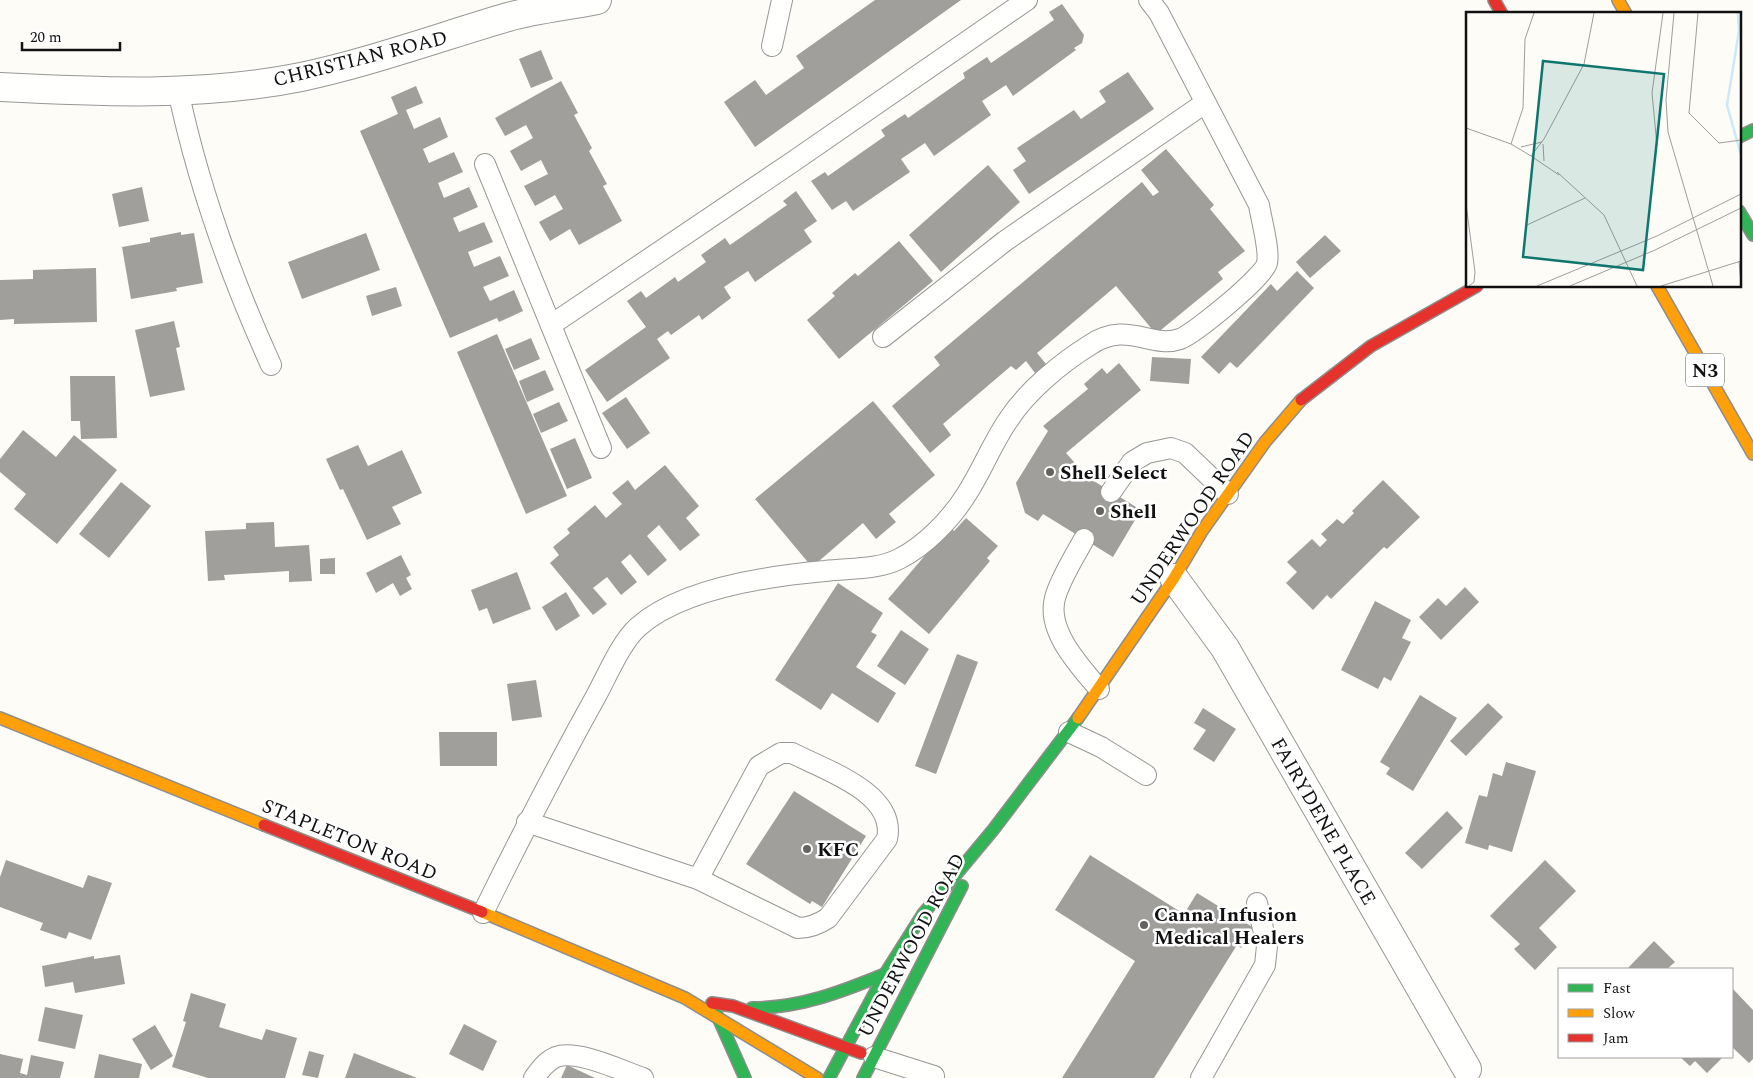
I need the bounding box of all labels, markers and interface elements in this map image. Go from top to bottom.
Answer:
inset map [1466,12,1740,288]
scale bar [22,20,120,52]
street label: CHRISTIAN ROAD [270,23,451,95]
text: 20 m [30,26,62,49]
road number: N3 [1686,354,1724,386]
street label: UNDERWOOD ROAD [1123,425,1263,612]
place label: Shell Select [1060,458,1168,488]
marker: Shell Select [1044,466,1056,478]
place label: Shell [1110,497,1157,527]
marker: Shell [1094,505,1106,517]
street label: FAIRYDENE PLACE [1263,732,1384,911]
street label: STAPLETON ROAD [257,791,442,889]
place label: KFC [817,835,859,865]
marker: KFC [801,843,813,855]
street label: UNDERWOOD ROAD [851,848,973,1043]
place label: Canna Infusion Medical Healers [1154,900,1304,953]
marker: Canna Infusion Medical Healers [1138,919,1150,931]
legend [1558,968,1733,1058]
text: Fast [1603,977,1631,1000]
text: Slow [1603,1002,1635,1025]
text: Jam [1603,1027,1629,1050]

